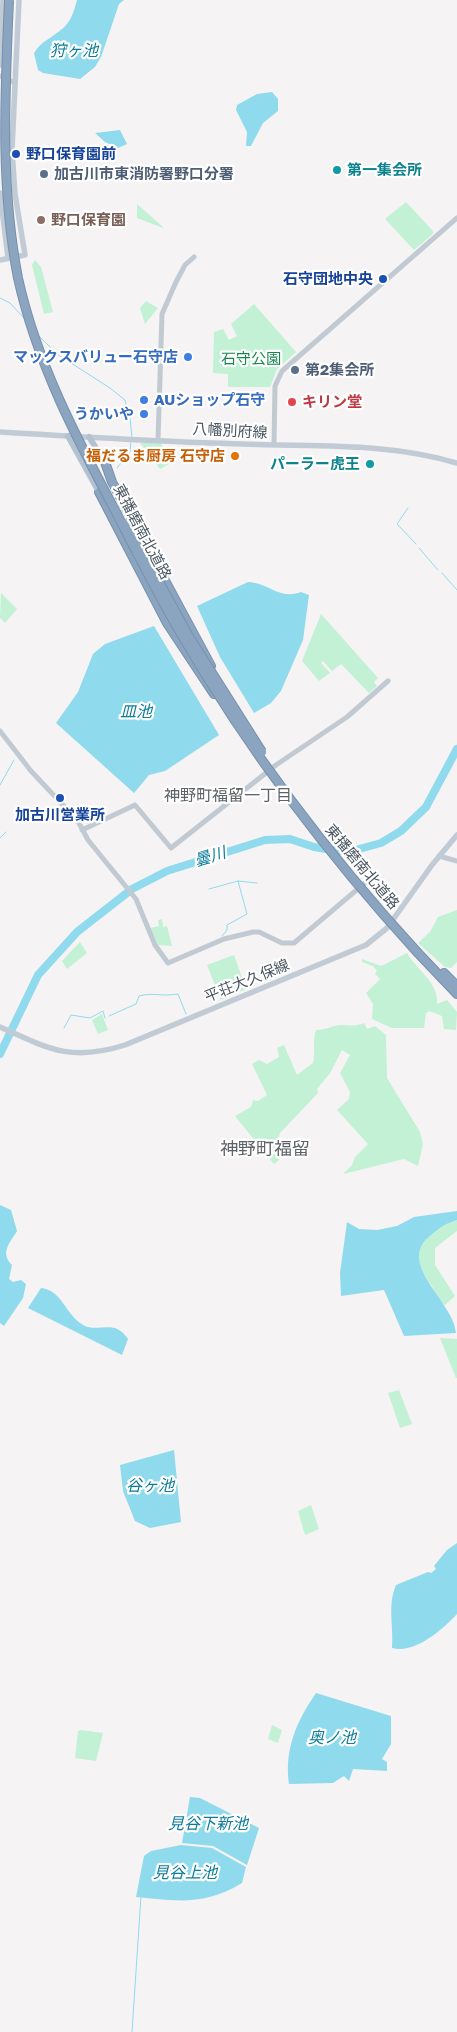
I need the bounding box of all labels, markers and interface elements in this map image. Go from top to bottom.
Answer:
water label: 狩ヶ池 [50,41,98,61]
place label: 野口保育園前 [26,145,116,163]
marker: 野口保育園前 [10,148,22,160]
place label: 第一集会所 [347,161,422,179]
marker: 第一集会所 [331,164,343,176]
place label: 加古川市東消防署野口分署 [54,165,234,183]
marker: 加古川市東消防署野口分署 [38,168,50,180]
place label: 野口保育園 [51,211,126,229]
marker: 野口保育園 [35,214,47,226]
place label: 石守団地中央 [283,270,373,288]
marker: 石守団地中央 [377,273,389,285]
place label: マックスバリュー石守店 [13,348,178,366]
park label: 石守公園 [221,350,281,368]
marker: マックスバリュー石守店 [182,351,194,363]
place label: 第2集会所 [305,361,374,379]
marker: 第2集会所 [289,364,301,376]
place label: AUショップ石守 [154,391,265,409]
place label: キリン堂 [302,393,362,411]
marker: AUショップ石守 [138,394,150,406]
marker: キリン堂 [286,396,298,408]
place label: うかいや [74,405,134,423]
marker: うかいや [138,408,150,420]
street label: 八幡別府線 [192,420,268,442]
place label: 福だるま厨房 石守店 [86,447,225,465]
marker: 福だるま厨房 石守店 [229,450,241,462]
place label: パーラー虎王 [270,455,360,473]
marker: パーラー虎王 [364,458,376,470]
street label: 東播磨南北道路 [109,481,175,583]
water label: 皿池 [120,702,152,722]
district label: 神野町福留一丁目 [164,786,292,806]
marker: 加古川営業所 [54,792,66,804]
place label: 加古川営業所 [15,806,105,824]
street label: 東播磨南北道路 [321,821,403,913]
water label: 曇川 [192,843,228,871]
street label: 平荘大久保線 [202,956,292,1006]
district label: 神野町福留 [220,1138,310,1160]
water label: 谷ヶ池 [126,1476,174,1496]
water label: 奥ノ池 [308,1728,356,1748]
water label: 見谷下新池 [168,1814,248,1834]
water label: 見谷上池 [153,1863,217,1883]

